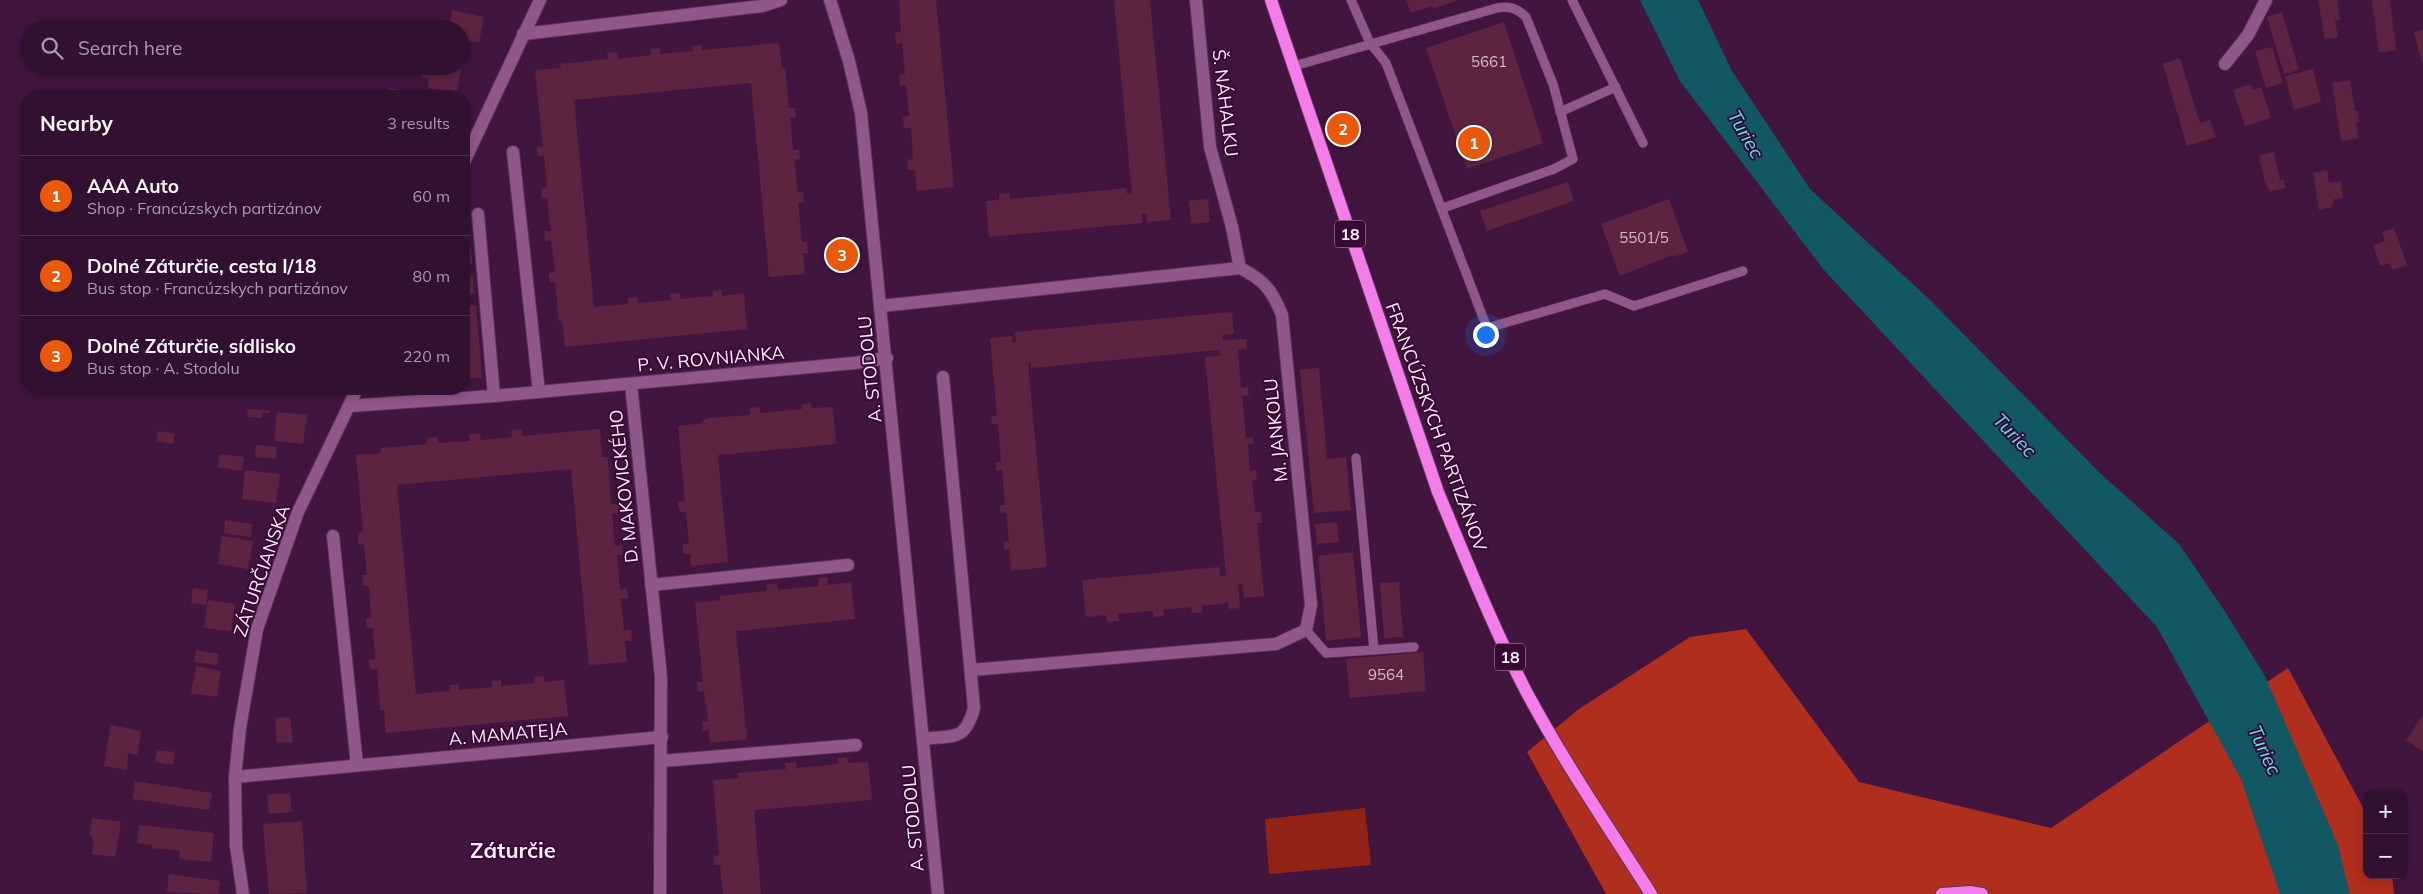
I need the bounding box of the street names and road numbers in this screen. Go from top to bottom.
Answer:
street label: Š. NÁHALKU [1208,48,1243,158]
road number: 18 [1335,220,1365,248]
street label: FRANCÚZSKYCH PARTIZÁNOV [1381,299,1492,555]
street label: A. STODOLU [852,315,887,424]
street label: P. V. ROVNIANKA [636,341,785,376]
street label: M. JANKOLU [1259,377,1292,483]
street label: D. MAKOVICKÉHO [604,408,643,564]
street label: ZÁTURČIANSKA [228,502,295,640]
road number: 18 [1495,644,1525,670]
street label: A. MAMATEJA [448,717,568,750]
street label: A. STODOLU [896,764,929,872]

